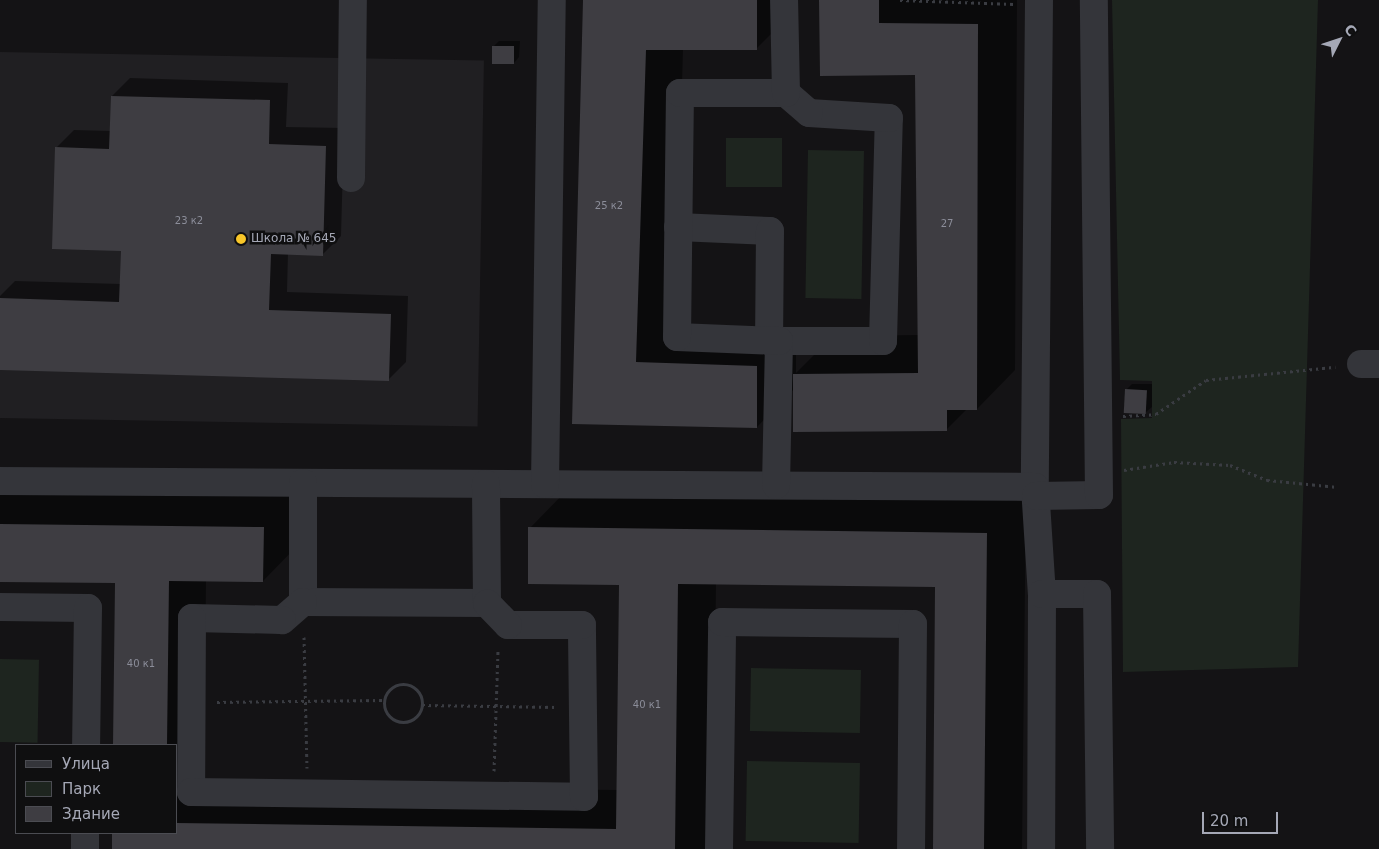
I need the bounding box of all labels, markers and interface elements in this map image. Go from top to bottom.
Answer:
north arrow [1314,15,1364,65]
text: С [1341,21,1360,39]
house number: 25 к2 [595,200,623,212]
house number: 23 к2 [175,215,203,227]
house number: 27 [941,218,953,230]
place label: Школа № 645 [251,232,336,246]
marker: Школа № 645 [235,233,247,245]
house number: 40 к1 [127,658,155,670]
house number: 40 к1 [633,699,661,711]
legend [15,744,178,834]
text: Улица [62,755,110,773]
text: Парк [62,780,101,798]
scale bar [1204,802,1280,834]
text: Здание [62,805,120,823]
text: 20 m [1210,812,1248,830]

